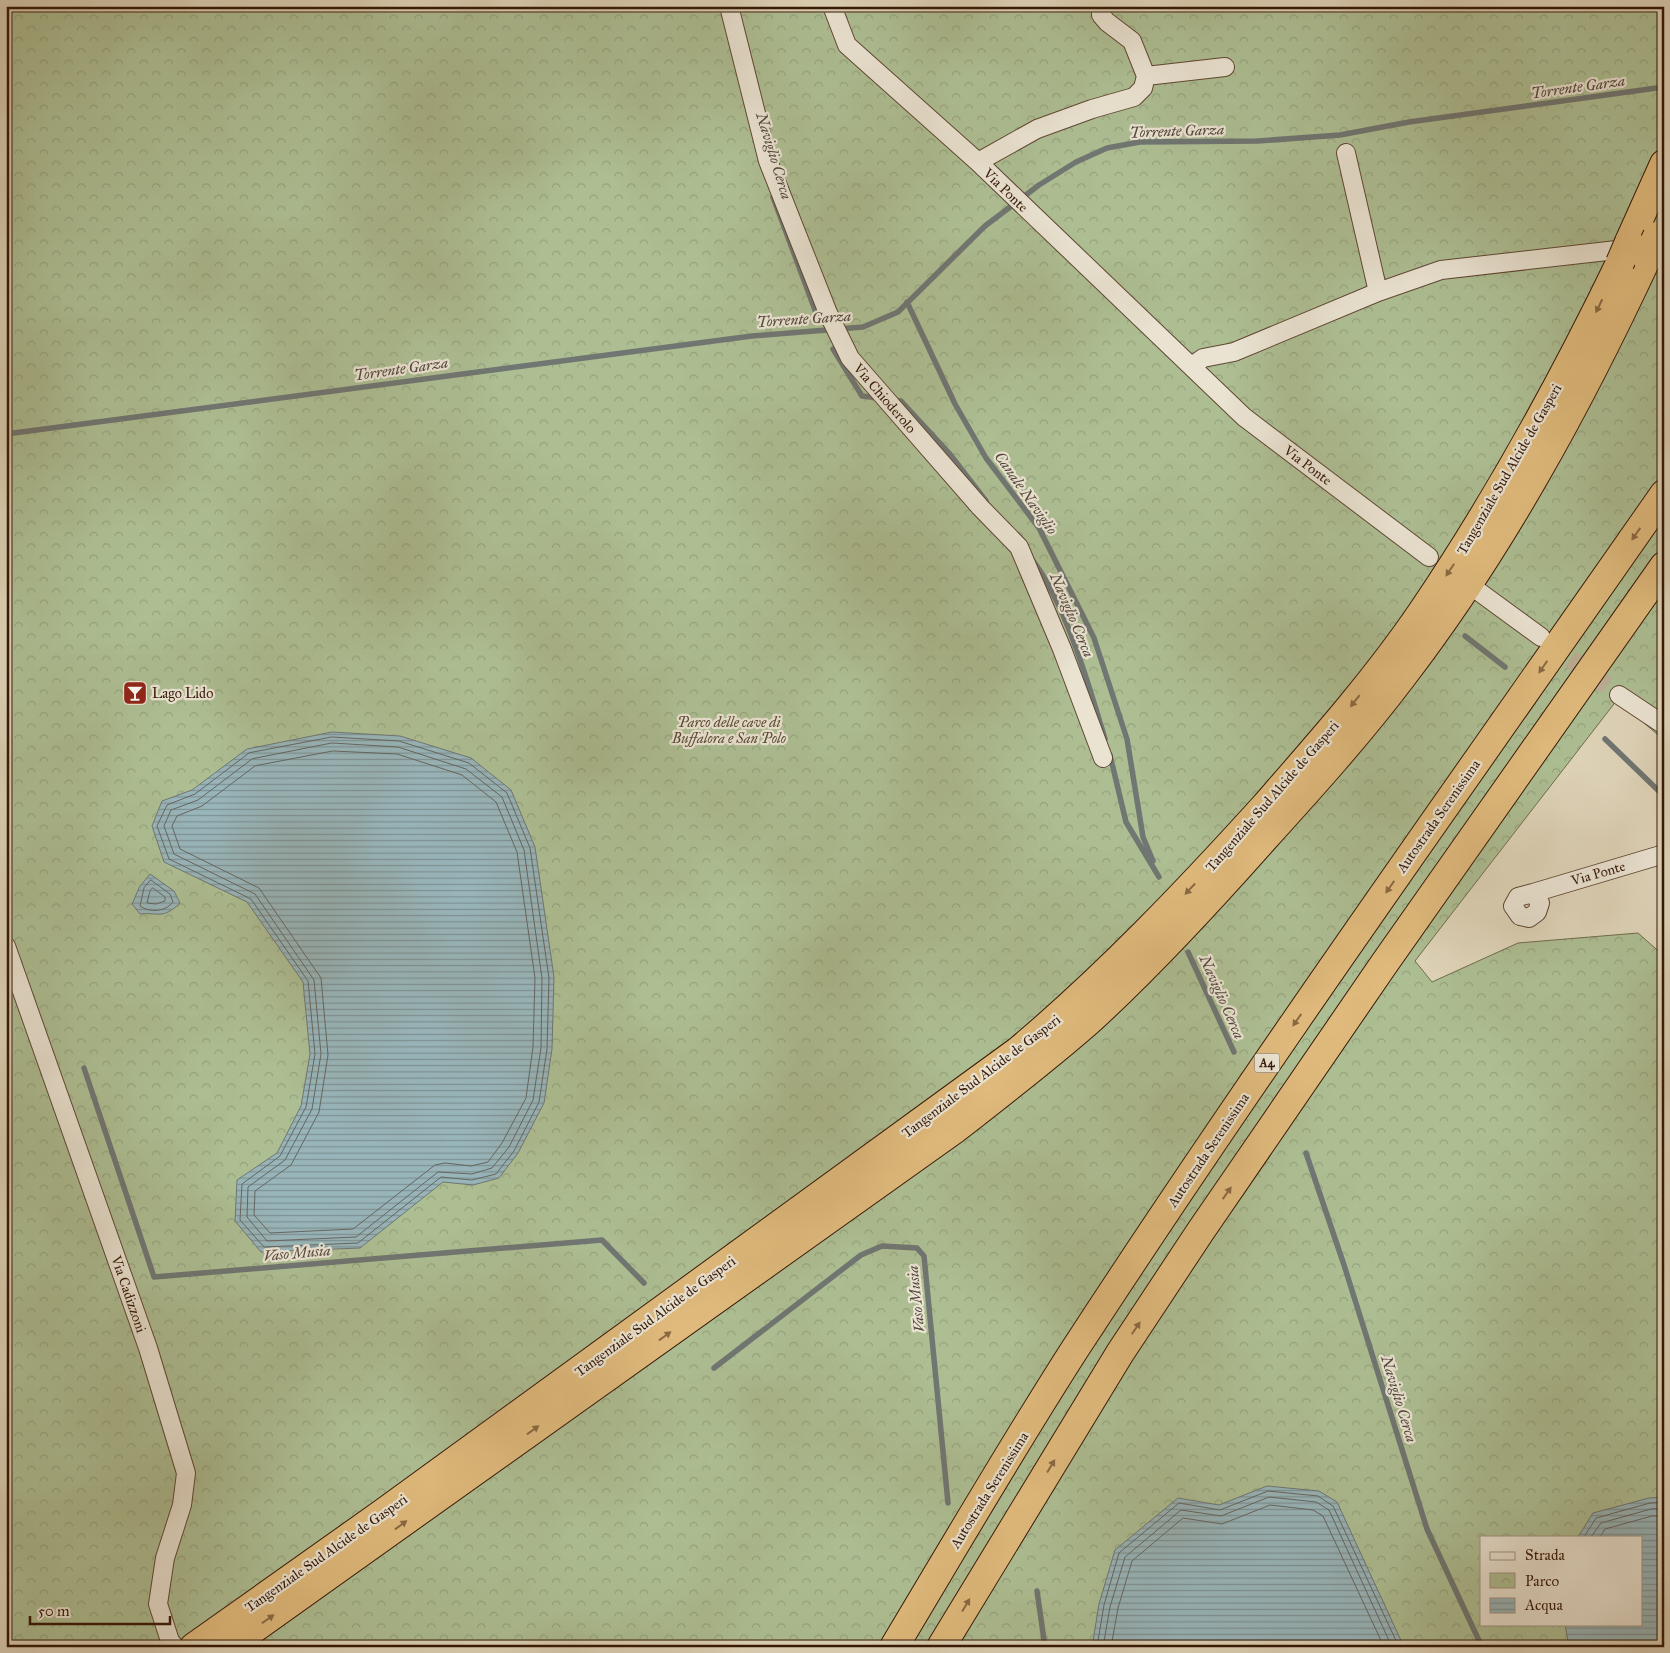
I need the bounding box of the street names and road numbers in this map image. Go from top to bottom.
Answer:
street label: Via Ponte [979,164,1032,216]
street label: Via Chioderolo [849,359,920,437]
street label: Tangenziale Sud Alcide de Gasperi [1453,381,1565,558]
street label: Via Ponte [1280,441,1335,489]
street label: Tangenziale Sud Alcide de Gasperi [1202,717,1343,875]
street label: Autostrada Serenissima [1392,756,1484,877]
street label: Via Ponte [1568,858,1627,890]
street label: Tangenziale Sud Alcide de Gasperi [899,1011,1064,1142]
road number: A4 [1254,1054,1280,1072]
street label: Autostrada Serenissima [1163,1090,1253,1211]
street label: Via Cadizzoni [107,1252,150,1335]
street label: Tangenziale Sud Alcide de Gasperi [572,1252,739,1380]
street label: Autostrada Serenissima [946,1429,1032,1552]
street label: Tangenziale Sud Alcide de Gasperi [242,1491,411,1616]

